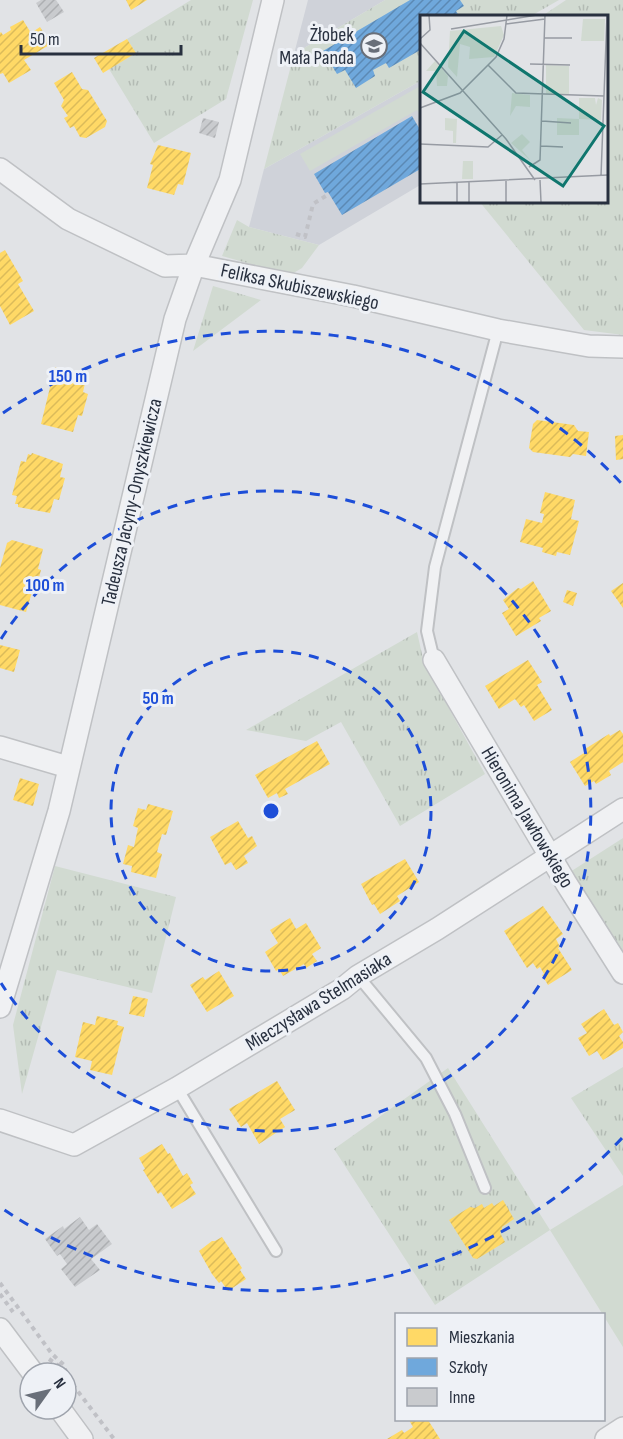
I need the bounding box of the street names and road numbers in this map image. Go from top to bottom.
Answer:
street label: Feliksa Skubiszewskiego [219,259,381,315]
street label: Tadeusza Jacyny-Onyszkiewicza [96,396,168,608]
street label: Hieronima Jawłowskiego [476,743,579,892]
street label: Mieczysława Stelmasiaka [241,947,396,1056]

